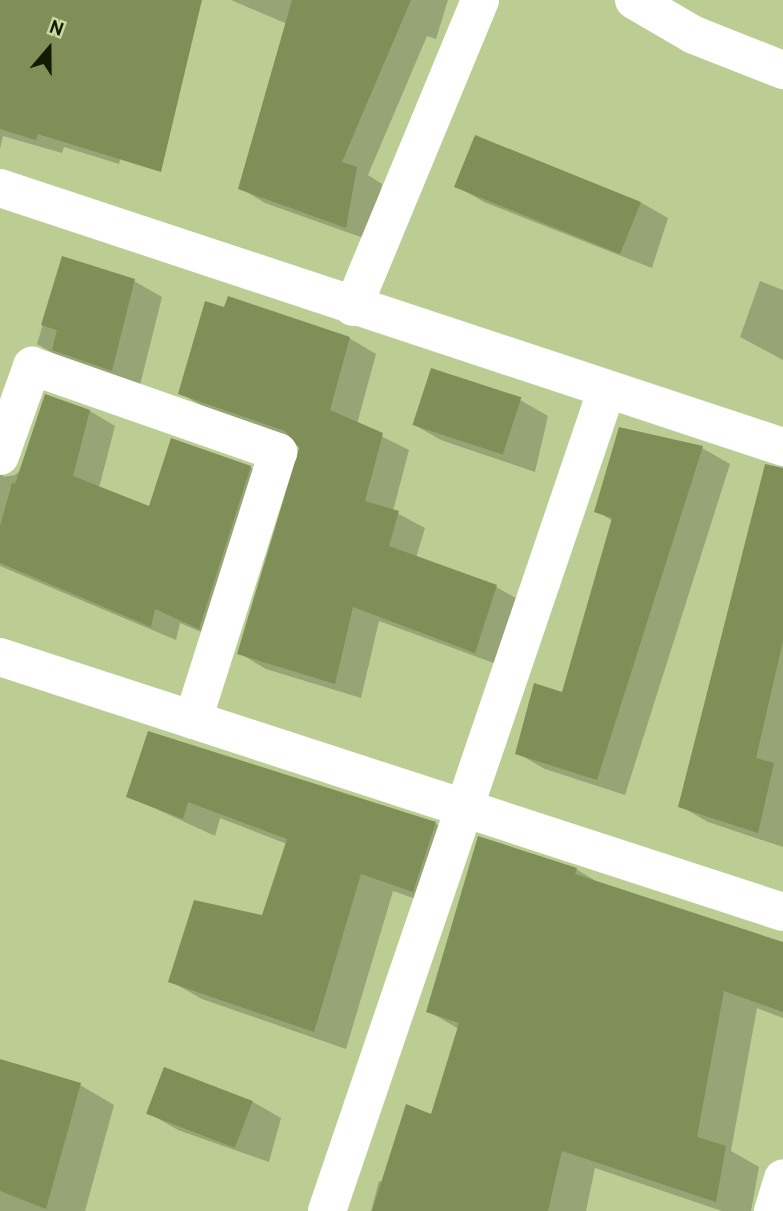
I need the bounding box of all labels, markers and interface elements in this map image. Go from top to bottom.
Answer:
north arrow [14,14,84,84]
text: N [46,16,67,43]

